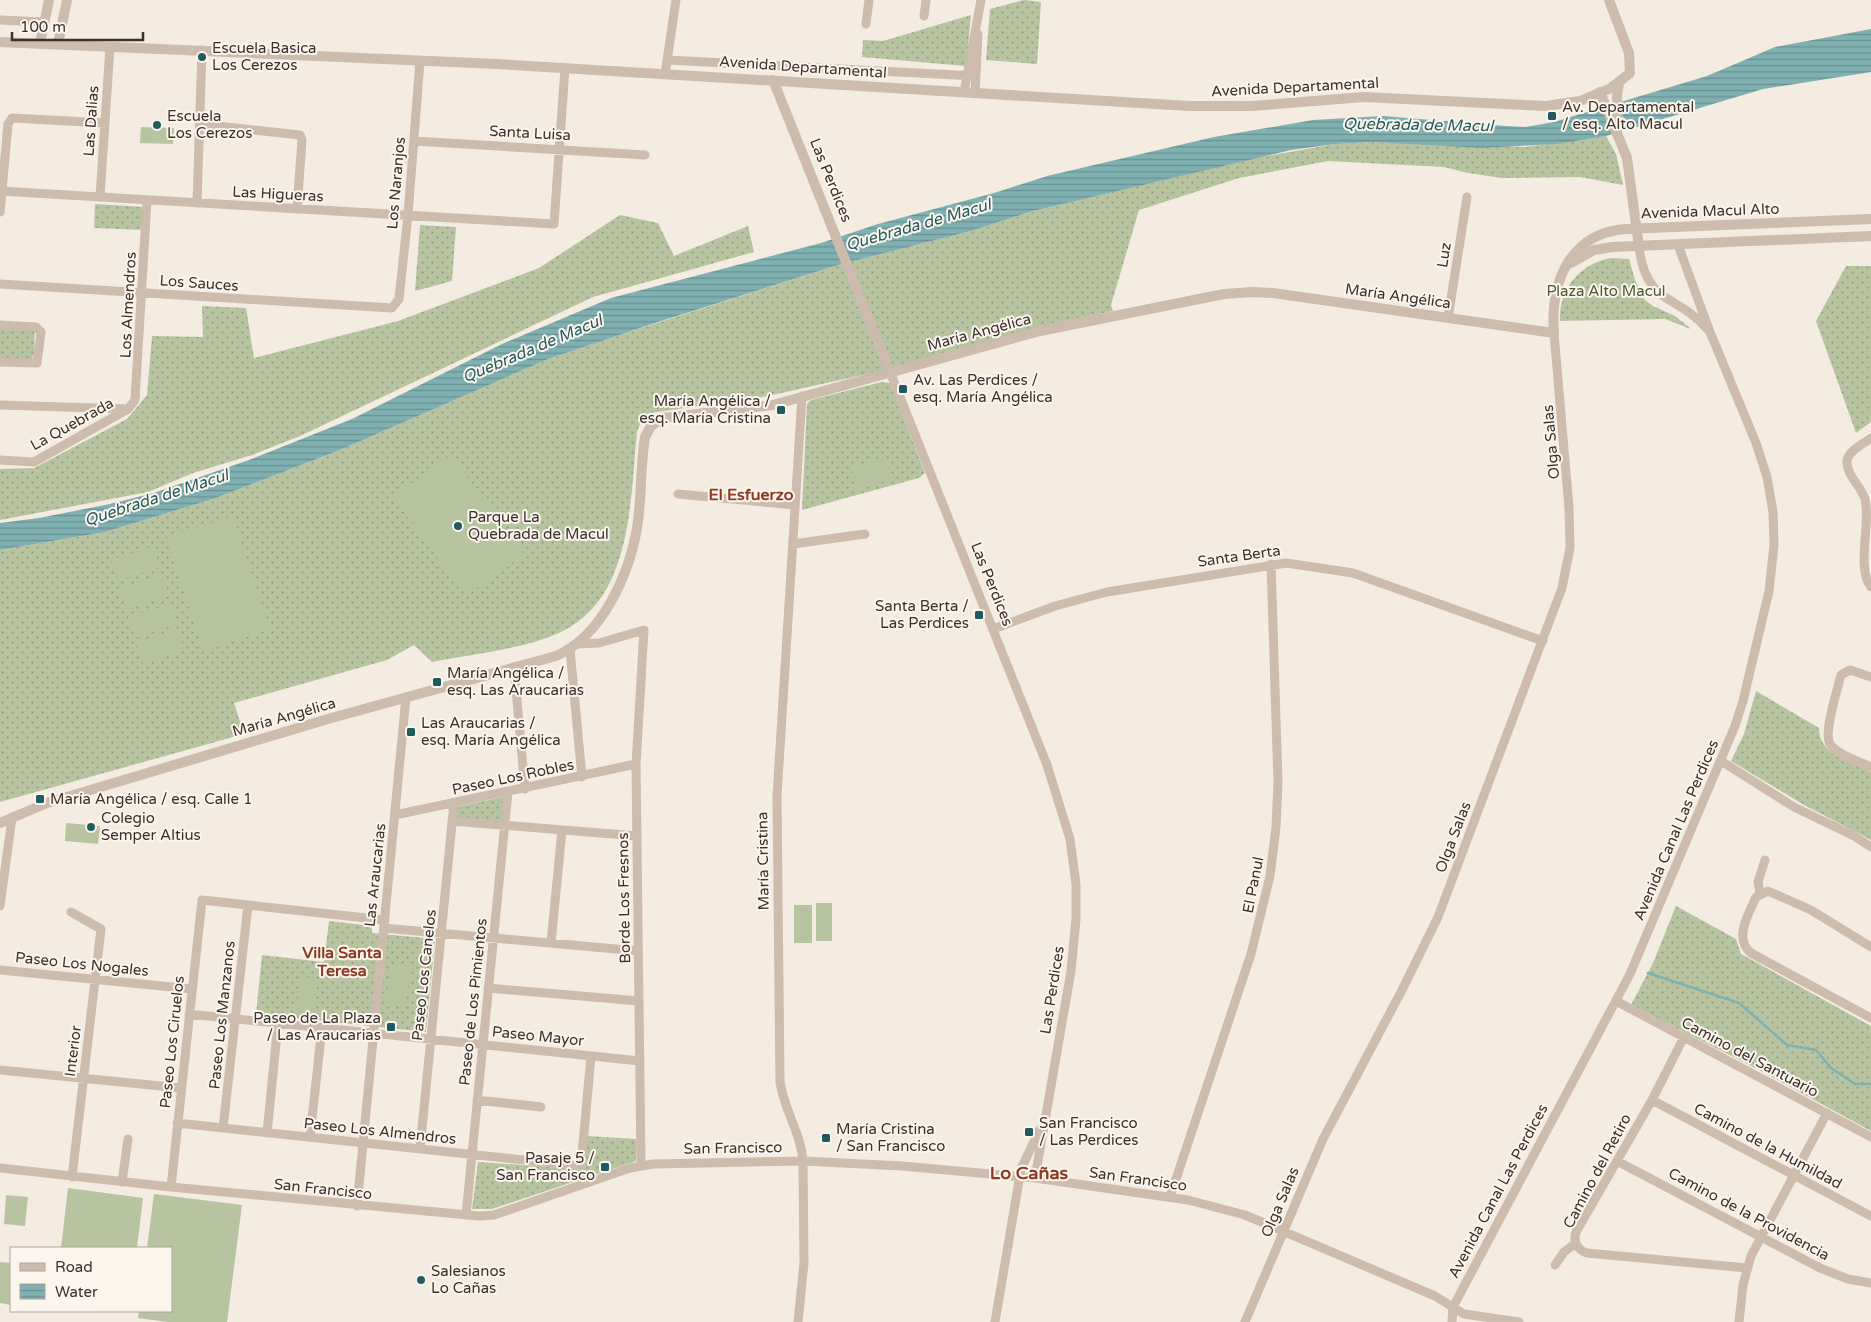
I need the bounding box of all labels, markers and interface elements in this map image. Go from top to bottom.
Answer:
scale bar [12,10,144,42]
text: 100 m [20,18,66,36]
place label: Escuela Basica Los Cerezos [212,39,317,74]
marker: Escuela Basica Los Cerezos [196,51,208,63]
street label: Avenida Departamental [719,52,887,82]
street label: Avenida Departamental [1211,74,1379,100]
street label: Las Dalias [80,85,102,157]
place label: Av. Departamental / esq. Alto Macul [1562,98,1694,133]
place label: Escuela Los Cerezos [167,107,252,142]
marker: Av. Departamental / esq. Alto Macul [1546,110,1558,122]
water label: Quebrada de Macul [1343,114,1495,136]
marker: Escuela Los Cerezos [151,119,163,131]
street label: Santa Luisa [489,122,571,144]
street label: Las Perdices [806,135,856,225]
street label: Los Naranjos [383,136,409,230]
street label: Las Higueras [232,183,324,205]
water label: Quebrada de Macul [843,194,995,255]
street label: Avenida Macul Alto [1640,200,1780,222]
street label: Luz [1433,241,1455,269]
street label: Los Almendros [116,251,140,359]
street label: Los Sauces [159,271,239,295]
street label: María Angélica [1344,280,1452,312]
park label: Plaza Alto Macul [1546,282,1666,300]
street label: María Angélica [925,309,1033,355]
water label: Quebrada de Macul [459,310,607,387]
place label: Av. Las Perdices / esq. María Angélica [913,371,1053,406]
marker: Av. Las Perdices / esq. María Angélica [897,383,909,395]
place label: María Angélica / esq. María Cristina [639,392,771,427]
street label: La Quebrada [27,394,117,454]
marker: María Angélica / esq. María Cristina [775,404,787,416]
street label: Olga Salas [1539,404,1563,480]
water label: Quebrada de Macul [82,465,233,531]
district label: El Esfuerzo [709,485,794,505]
place label: Parque La Quebrada de Macul [468,508,609,543]
marker: Parque La Quebrada de Macul [452,520,464,532]
street label: Las Perdices [967,539,1017,629]
street label: Santa Berta [1196,541,1282,571]
place label: Santa Berta / Las Perdices [875,597,969,632]
marker: Santa Berta / Las Perdices [973,609,985,621]
place label: María Angélica / esq. Las Araucarias [447,664,584,699]
marker: María Angélica / esq. Las Araucarias [431,676,443,688]
street label: María Angélica [230,694,338,740]
place label: Las Araucarias / esq. María Angélica [421,714,561,749]
marker: Las Araucarias / esq. María Angélica [405,726,417,738]
street label: Avenida Canal Las Perdices [1630,737,1722,923]
street label: Paseo Los Robles [450,755,576,799]
place label: María Angélica / esq. Calle 1 [50,790,252,808]
marker: María Angélica / esq. Calle 1 [34,793,46,805]
street label: Olga Salas [1431,799,1475,875]
place label: Colegio Semper Altius [101,809,201,844]
street label: María Cristina [753,811,773,911]
marker: Colegio Semper Altius [85,821,97,833]
street label: Las Araucarias [361,822,389,928]
street label: Borde Los Fresnos [614,832,634,964]
street label: El Panul [1239,855,1267,915]
street label: Paseo Los Canelos [408,908,440,1042]
street label: Paseo de Los Pimientos [455,917,491,1087]
street label: Paseo Los Manzanos [205,940,239,1090]
district label: Villa Santa Teresa [302,943,382,981]
street label: Las Perdices [1036,945,1068,1035]
street label: Paseo Los Nogales [14,948,150,980]
street label: Paseo Los Ciruelos [156,975,188,1109]
place label: Paseo de La Plaza / Las Araucarias [253,1009,381,1044]
street label: Camino del Santuario [1678,1013,1822,1101]
marker: Paseo de La Plaza / Las Araucarias [385,1021,397,1033]
street label: Paseo Mayor [491,1022,585,1050]
street label: Interior [61,1024,85,1078]
street label: Camino de la Humildad [1691,1099,1845,1193]
street label: Avenida Canal Las Perdices [1444,1101,1552,1281]
street label: Camino del Retiro [1559,1111,1635,1231]
street label: Paseo Los Almendros [303,1114,457,1148]
place label: San Francisco / Las Perdices [1039,1114,1138,1149]
place label: María Cristina / San Francisco [836,1120,945,1155]
marker: San Francisco / Las Perdices [1023,1126,1035,1138]
marker: María Cristina / San Francisco [820,1132,832,1144]
street label: San Francisco [683,1138,783,1158]
place label: Pasaje 5 / San Francisco [496,1149,595,1184]
marker: Pasaje 5 / San Francisco [599,1161,611,1173]
district label: Lo Cañas [990,1162,1069,1184]
street label: San Francisco [1088,1163,1188,1195]
street label: Olga Salas [1257,1164,1303,1240]
street label: Camino de la Providencia [1665,1164,1833,1264]
street label: San Francisco [273,1175,373,1203]
legend [10,1247,172,1312]
text: Road [55,1258,93,1276]
place label: Salesianos Lo Cañas [431,1262,506,1297]
marker: Salesianos Lo Cañas [415,1274,427,1286]
text: Water [55,1283,98,1301]

